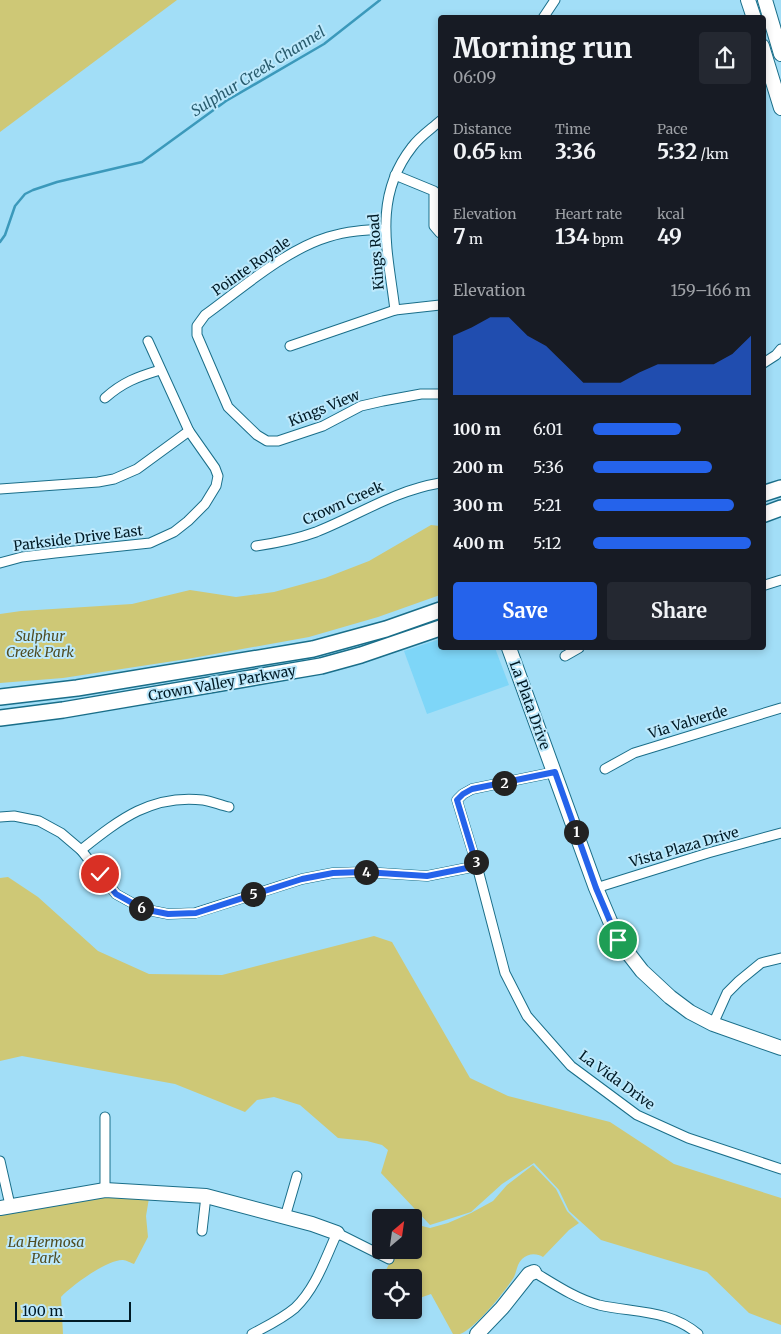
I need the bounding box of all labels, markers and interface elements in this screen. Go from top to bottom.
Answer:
water label: Sulphur Creek Channel [187,22,329,120]
text: Morning run [453,30,632,66]
button: share [699,32,751,84]
text: 06:09 [453,67,496,87]
text: Distance [453,120,512,138]
text: Time [555,120,591,138]
text: Pace [657,120,688,138]
text: 0.65 [453,138,496,165]
text: 3:36 [555,138,596,165]
text: 5:32 [657,138,697,165]
text: km [496,145,522,163]
text: /km [697,145,729,163]
text: Elevation [453,205,517,223]
text: Heart rate [555,205,622,223]
text: kcal [657,205,685,223]
street label: Kings Road [364,213,388,291]
text: 7 [453,223,466,250]
text: 134 [555,223,589,250]
text: 49 [657,223,682,250]
text: m [466,230,483,248]
text: bpm [589,230,624,248]
street label: Pointe Royale [208,232,294,300]
text: Elevation [453,280,526,300]
text: 159–166 m [670,280,751,300]
street label: Kings View [286,385,362,430]
text: 100 m [453,419,501,439]
text: 6:01 [533,419,563,439]
text: 200 m [453,457,503,477]
text: 5:36 [533,457,564,477]
street label: Crown Creek [300,477,386,529]
text: 300 m [453,495,503,515]
text: 5:21 [533,495,561,515]
street label: Parkside Drive East [12,521,144,555]
text: 400 m [453,533,504,553]
text: 5:12 [533,533,561,553]
button: Save [453,582,597,640]
button: Share [607,582,751,640]
park label: Sulphur Creek Park [6,627,74,661]
street label: La Plata Drive [506,658,554,752]
street label: Crown Valley Parkway [147,661,298,705]
street label: Via Valverde [645,701,730,743]
pin: 2 [492,770,516,796]
text: 2 [500,774,509,792]
pin: 1 [564,820,588,844]
text: 1 [573,823,580,841]
street label: Vista Plaza Drive [626,823,741,871]
pin: 3 [464,850,488,874]
pin [79,853,121,895]
text: 3 [472,853,481,871]
icon: check [86,860,114,888]
pin: 4 [354,860,378,884]
text: 4 [362,863,371,881]
pin: 5 [240,882,266,906]
text: 5 [249,885,258,903]
pin: 6 [128,896,154,920]
text: 6 [137,899,146,917]
pin [597,919,639,961]
icon: arrive [604,926,632,954]
street label: La Vida Drive [576,1046,658,1114]
north arrow [372,1209,422,1259]
map controls [372,1209,422,1319]
park label: La Hermosa Park [8,1233,84,1267]
button: locate [372,1269,422,1319]
scale bar [15,1299,131,1322]
text: 100 m [22,1302,63,1320]

